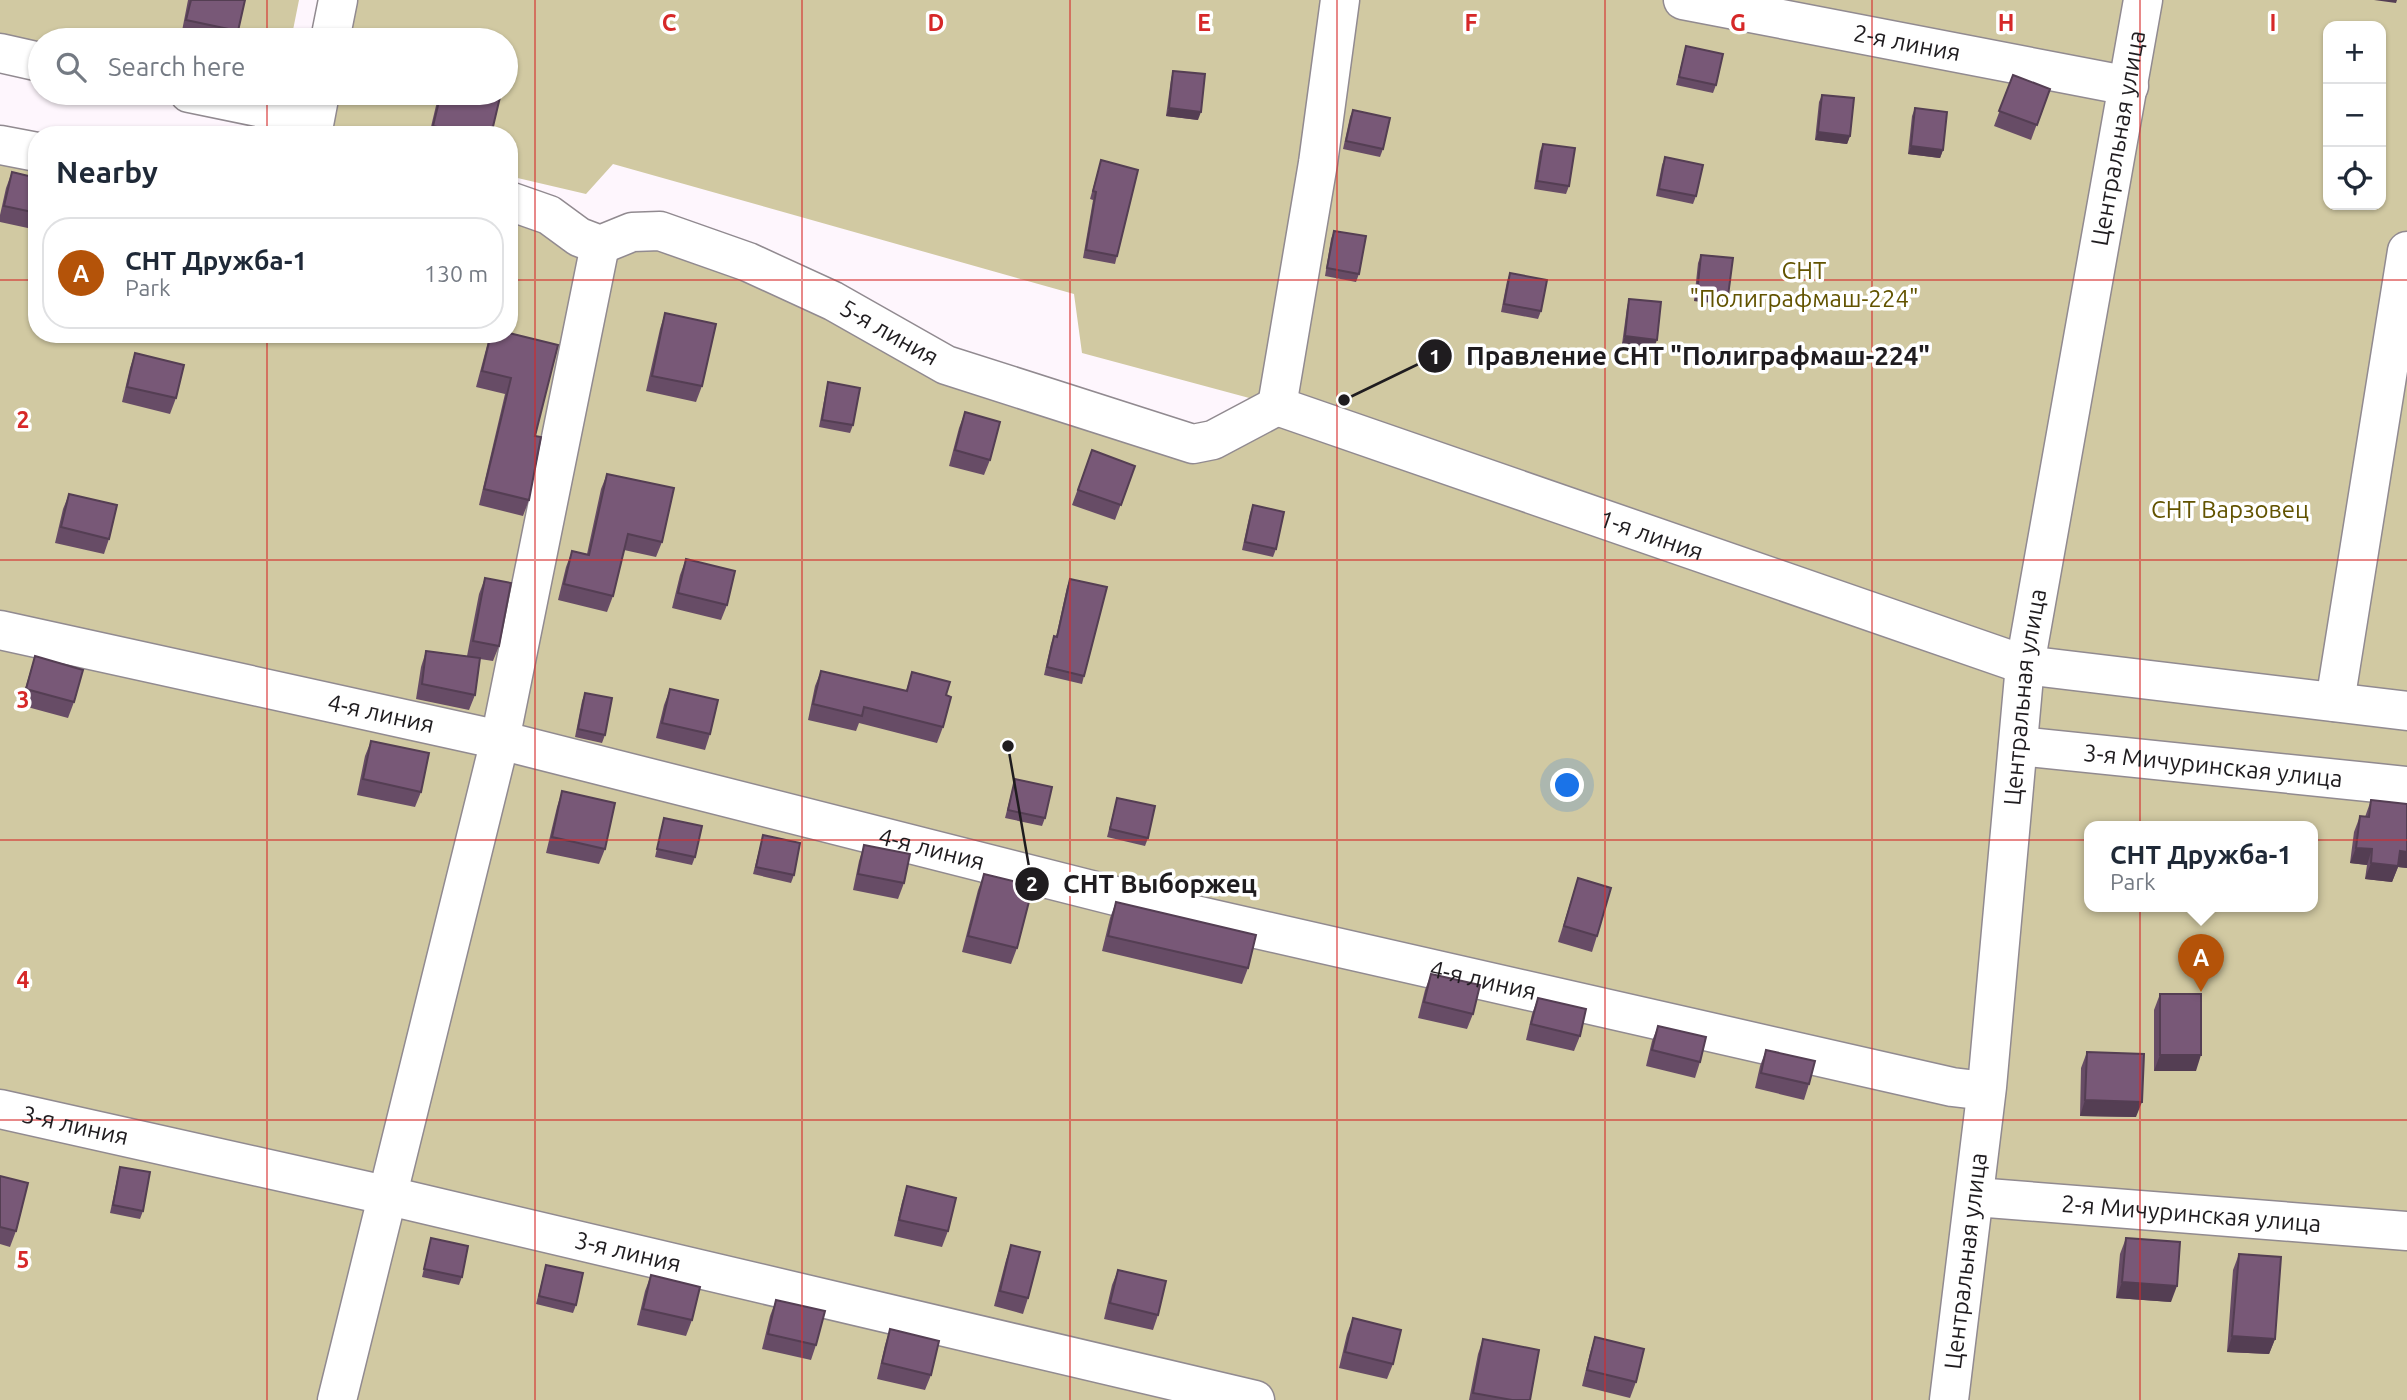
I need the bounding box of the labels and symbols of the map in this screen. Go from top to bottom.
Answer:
text: C [662,10,677,35]
text: D [928,10,944,35]
text: E [1197,10,1211,35]
text: F [1465,10,1478,35]
text: G [1730,10,1746,35]
text: H [1998,10,2014,35]
text: I [2270,10,2276,35]
street label: 2-я линия [1851,19,1963,66]
street label: Центральная улица [2086,28,2150,248]
park label: СНТ "Полиграфмаш-224" [1689,257,1919,312]
street label: 5-я линия [836,294,943,371]
callout: Правление СНТ "Полиграфмаш-224" [1417,333,1944,380]
text: Правление СНТ "Полиграфмаш-224" [1466,341,1930,370]
text: 1 [1429,344,1441,368]
text: 2 [17,407,29,432]
park label: СНТ Варзовец [2151,496,2309,523]
street label: 1-я линия [1596,505,1707,566]
street label: Центральная улица [1998,587,2051,807]
text: 3 [17,687,29,712]
street label: 4-я линия [325,688,437,738]
street label: 3-я Мичуринская улица [2082,739,2344,792]
your location [1550,768,1584,802]
street label: 4-я линия [876,822,987,875]
callout: СНТ Выборжец [1014,860,1271,907]
text: СНТ Выборжец [1063,869,1257,898]
text: 2 [1026,871,1038,895]
pin: A [2178,934,2224,992]
street label: 4-я линия [1427,955,1539,1005]
text: 4 [17,967,30,992]
street label: 3-я линия [19,1100,131,1150]
street label: Центральная улица [1939,1151,1992,1371]
street label: 2-я Мичуринская улица [2060,1190,2322,1237]
street label: 3-я линия [572,1226,684,1277]
text: 5 [17,1247,29,1272]

